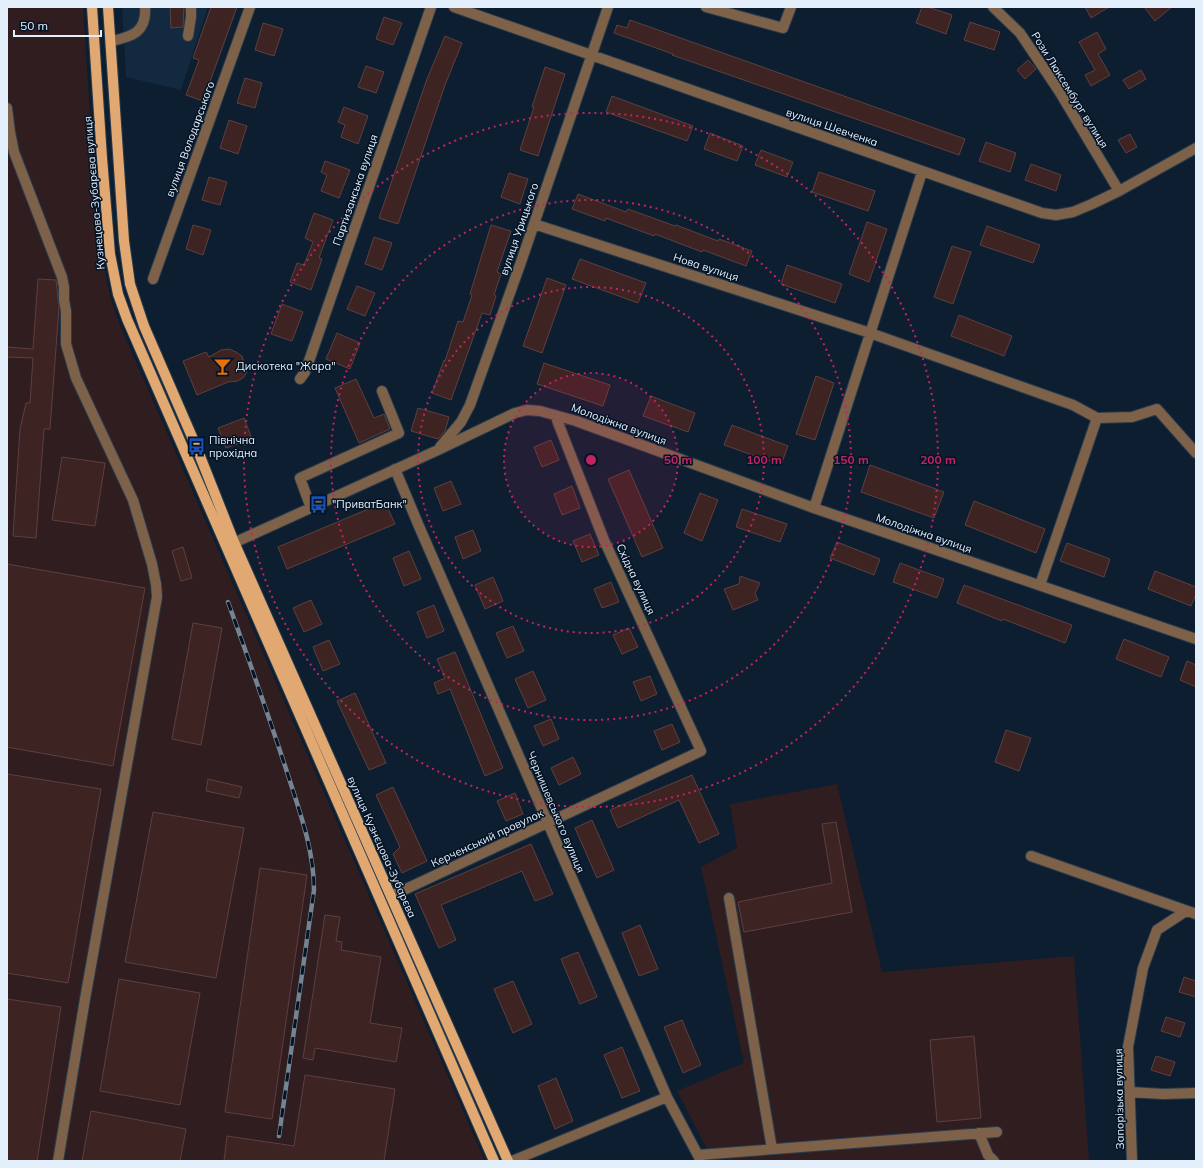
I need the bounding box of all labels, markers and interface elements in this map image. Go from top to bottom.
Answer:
scale bar [14,12,101,38]
text: 50 m [20,18,48,33]
street label: Рози Люксембург вулиця [1028,29,1112,151]
street label: вулиця Володарського [163,79,217,199]
street label: вулиця Шевченка [784,105,880,149]
street label: Кузнецова-Зубарєва вулиця [80,116,108,270]
street label: Партизанська вулиця [329,132,381,248]
street label: вулиця Урицького [497,181,541,277]
street label: Нова вулиця [671,250,741,284]
bar icon: Дискотека "Жара" [213,356,233,376]
place label: Дискотека "Жара" [236,359,336,373]
street label: Молодіжна вулиця [569,400,669,448]
place label: Північна прохідна [209,433,257,460]
bus stop icon: Північна прохідна [186,436,206,456]
text: 50 m [664,452,692,467]
text: 100 m [746,452,782,467]
text: 150 m [833,452,869,467]
text: 200 m [920,452,956,467]
centre of rings [584,453,598,467]
bus stop icon: "ПриватБанк" [309,494,329,514]
place label: "ПриватБанк" [332,497,407,511]
street label: Молодіжна вулиця [874,510,974,556]
street label: Східна вулиця [613,541,659,617]
street label: Чернишевського вулиця [524,749,588,875]
street label: вулиця Кузнєцова-Зубарєва [344,774,420,920]
street label: Керченський провулок [429,806,546,870]
street label: Запорізька вулиця [1111,1048,1127,1150]

